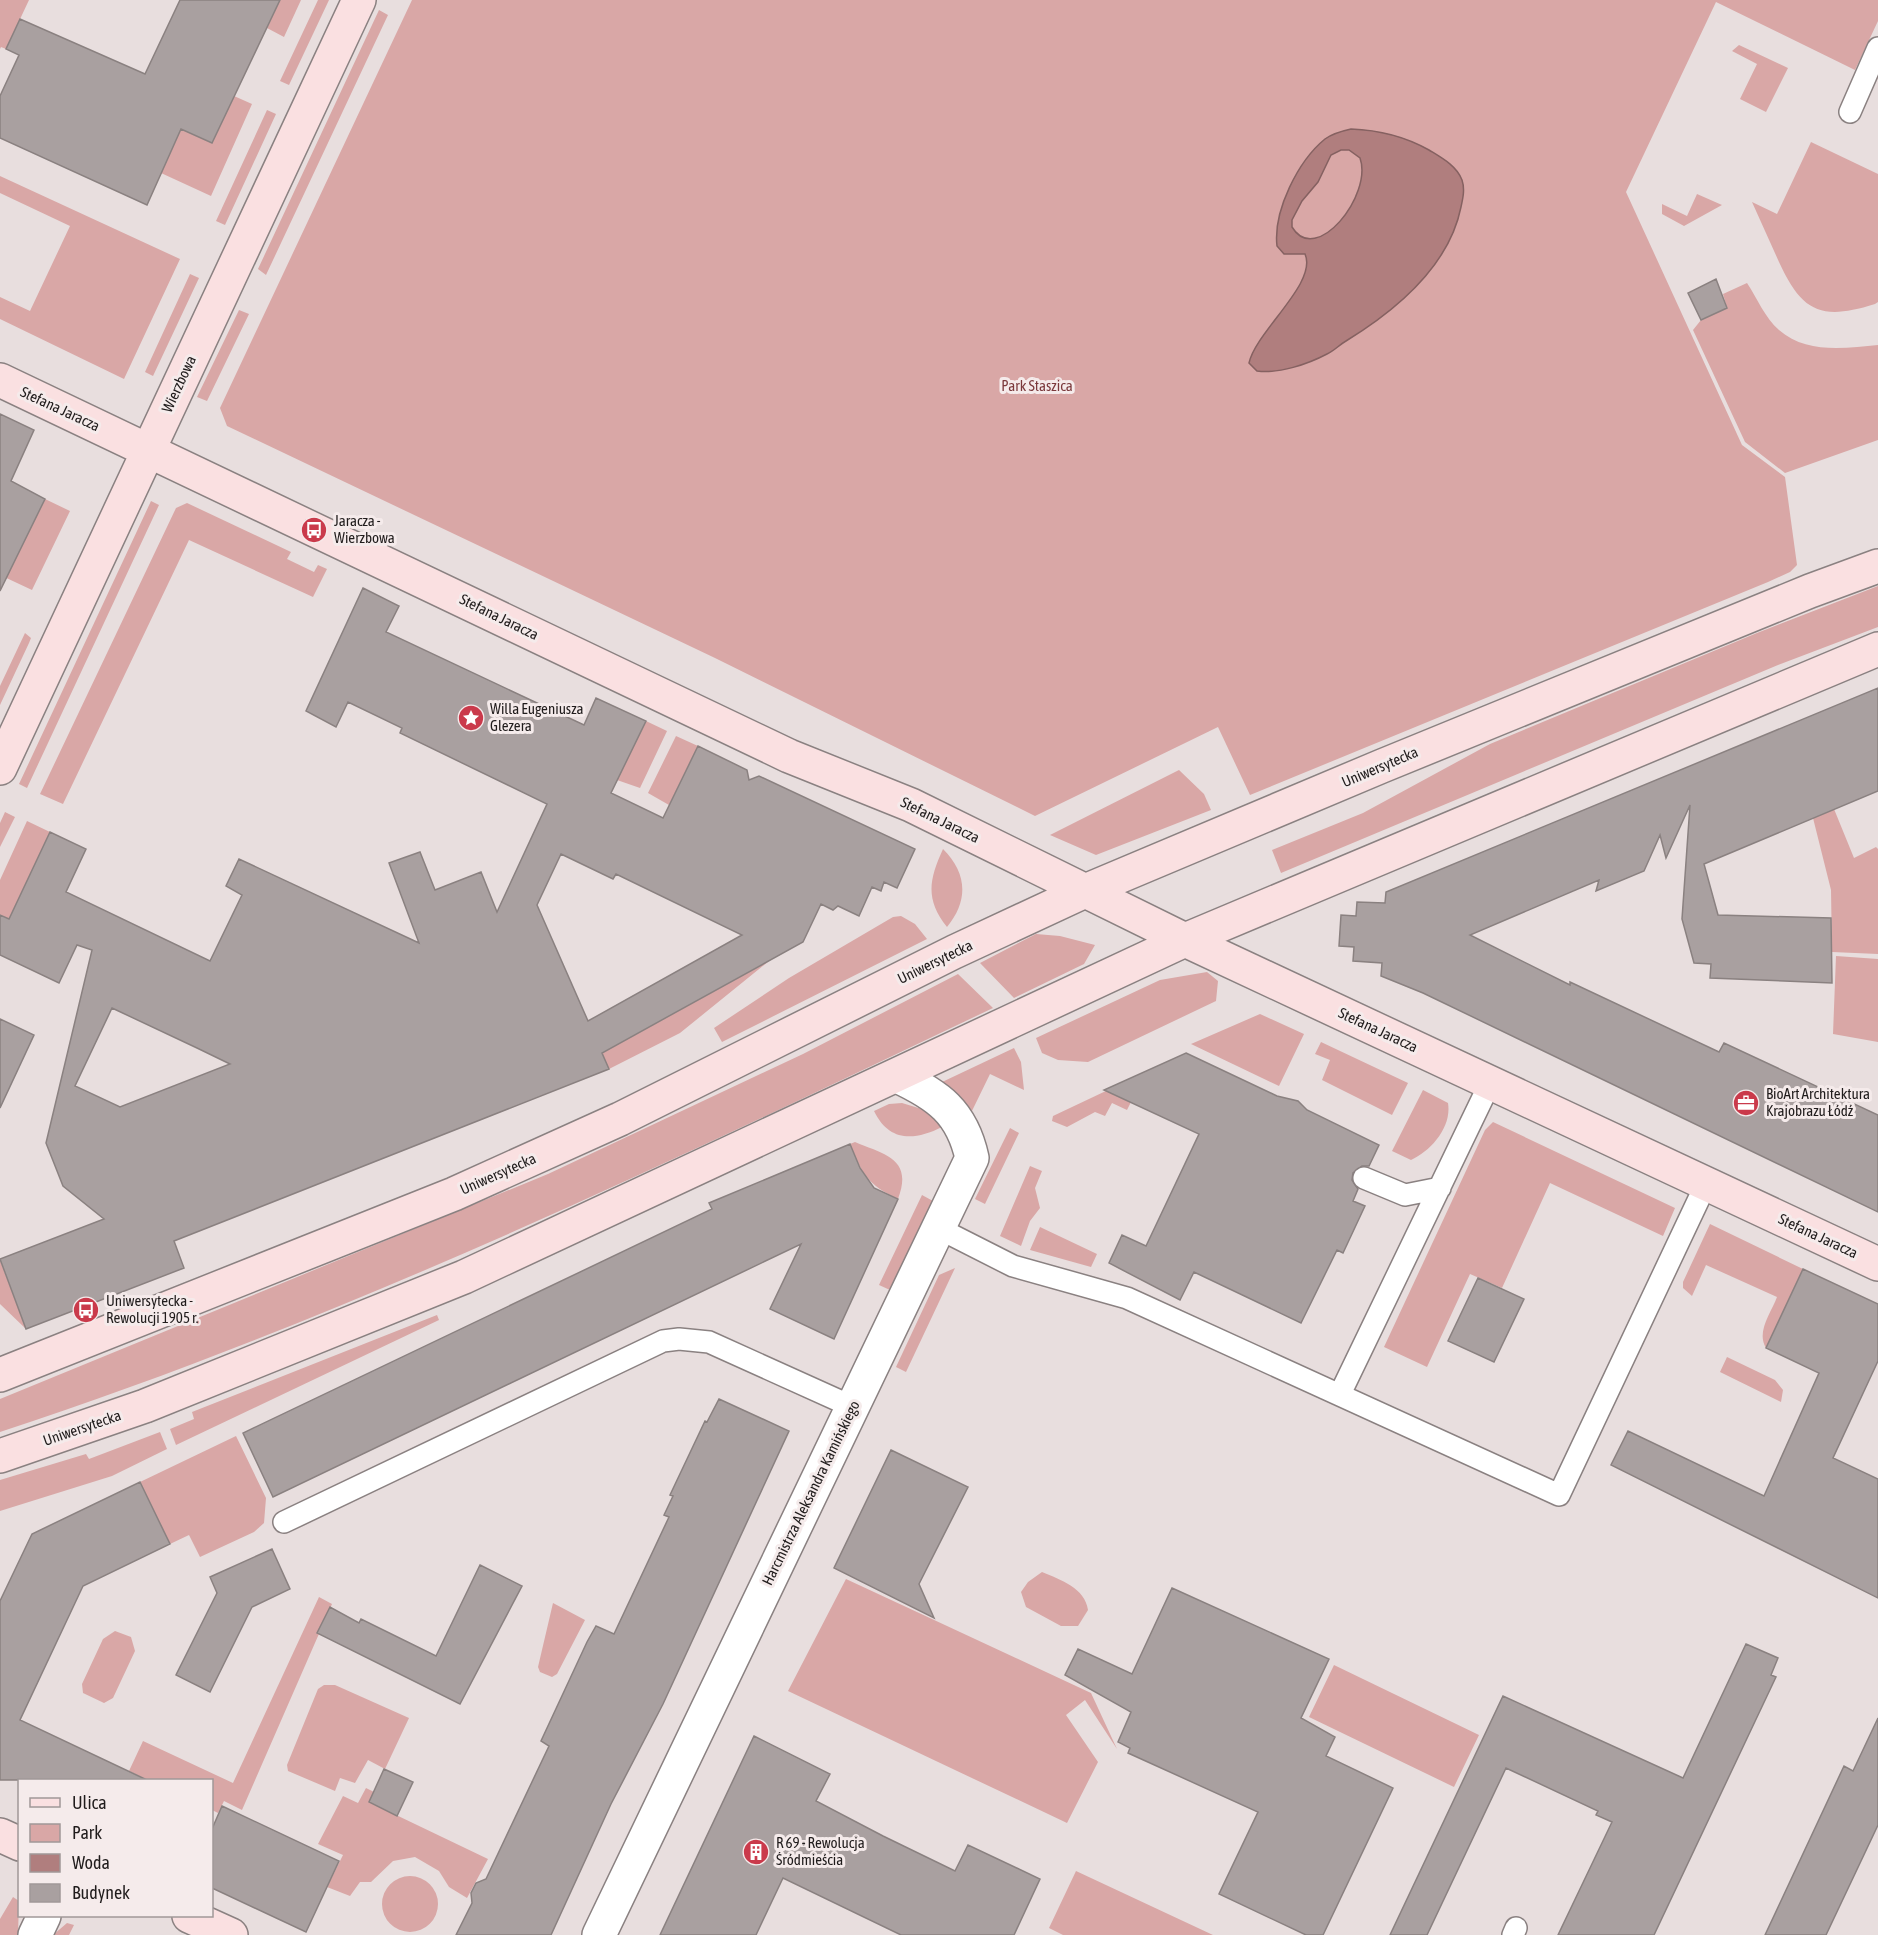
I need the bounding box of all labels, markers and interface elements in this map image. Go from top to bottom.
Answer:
street label: Wierzbowa [158,353,199,415]
park label: Park Staszica [1001,377,1073,394]
street label: Stefana Jaracza [18,383,103,434]
place label: Jaracza - Wierzbowa [334,512,395,546]
bus stop icon: Jaracza - Wierzbowa [299,515,329,545]
street label: Stefana Jaracza [457,590,541,643]
place label: Willa Eugeniusza Glezera [490,700,584,734]
place icon: Willa Eugeniusza Glezera [456,703,486,733]
street label: Uniwersytecka [1339,743,1420,790]
street label: Stefana Jaracza [898,793,982,846]
street label: Uniwersytecka [895,936,975,987]
street label: Stefana Jaracza [1336,1004,1421,1055]
place label: BioArt Architektura Krajobrazu Łódź [1766,1085,1870,1119]
office icon: BioArt Architektura Krajobrazu Łódź [1731,1088,1761,1118]
street label: Uniwersytecka [457,1149,538,1198]
street label: Stefana Jaracza [1776,1210,1861,1261]
place label: Uniwersytecka - Rewolucji 1905 r. [106,1292,199,1326]
bus stop icon: Uniwersytecka - Rewolucji 1905 r. [71,1295,101,1325]
street label: Harcmistrza Aleksandra Kamińskiego [758,1398,863,1588]
street label: Uniwersytecka [41,1406,123,1449]
legend [18,1779,213,1917]
text: Ulica [72,1792,107,1813]
text: Park [72,1822,102,1843]
place label: R 69 - Rewolucja Śródmieścia [776,1834,865,1868]
building icon: R 69 - Rewolucja Śródmieścia [741,1837,771,1867]
text: Woda [72,1852,110,1873]
text: Budynek [72,1882,130,1903]

